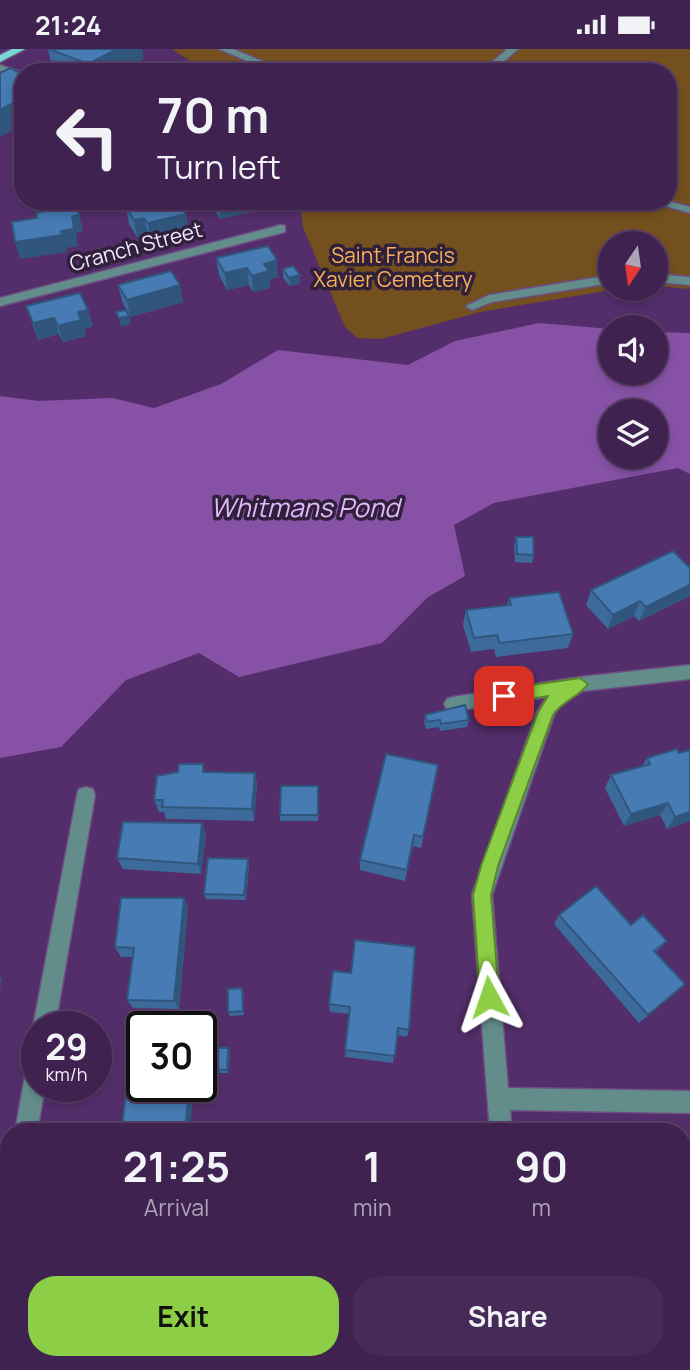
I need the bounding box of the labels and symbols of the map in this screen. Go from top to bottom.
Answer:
street label: Cranch Street [66,215,205,277]
north arrow [598,231,668,301]
park label: Saint Francis Xavier Cemetery [313,241,473,293]
water label: Whitmans Pond [211,489,403,525]
pin [474,666,534,726]
position arrow [452,960,526,1034]
speed limit sign: 30 [126,1011,217,1102]

